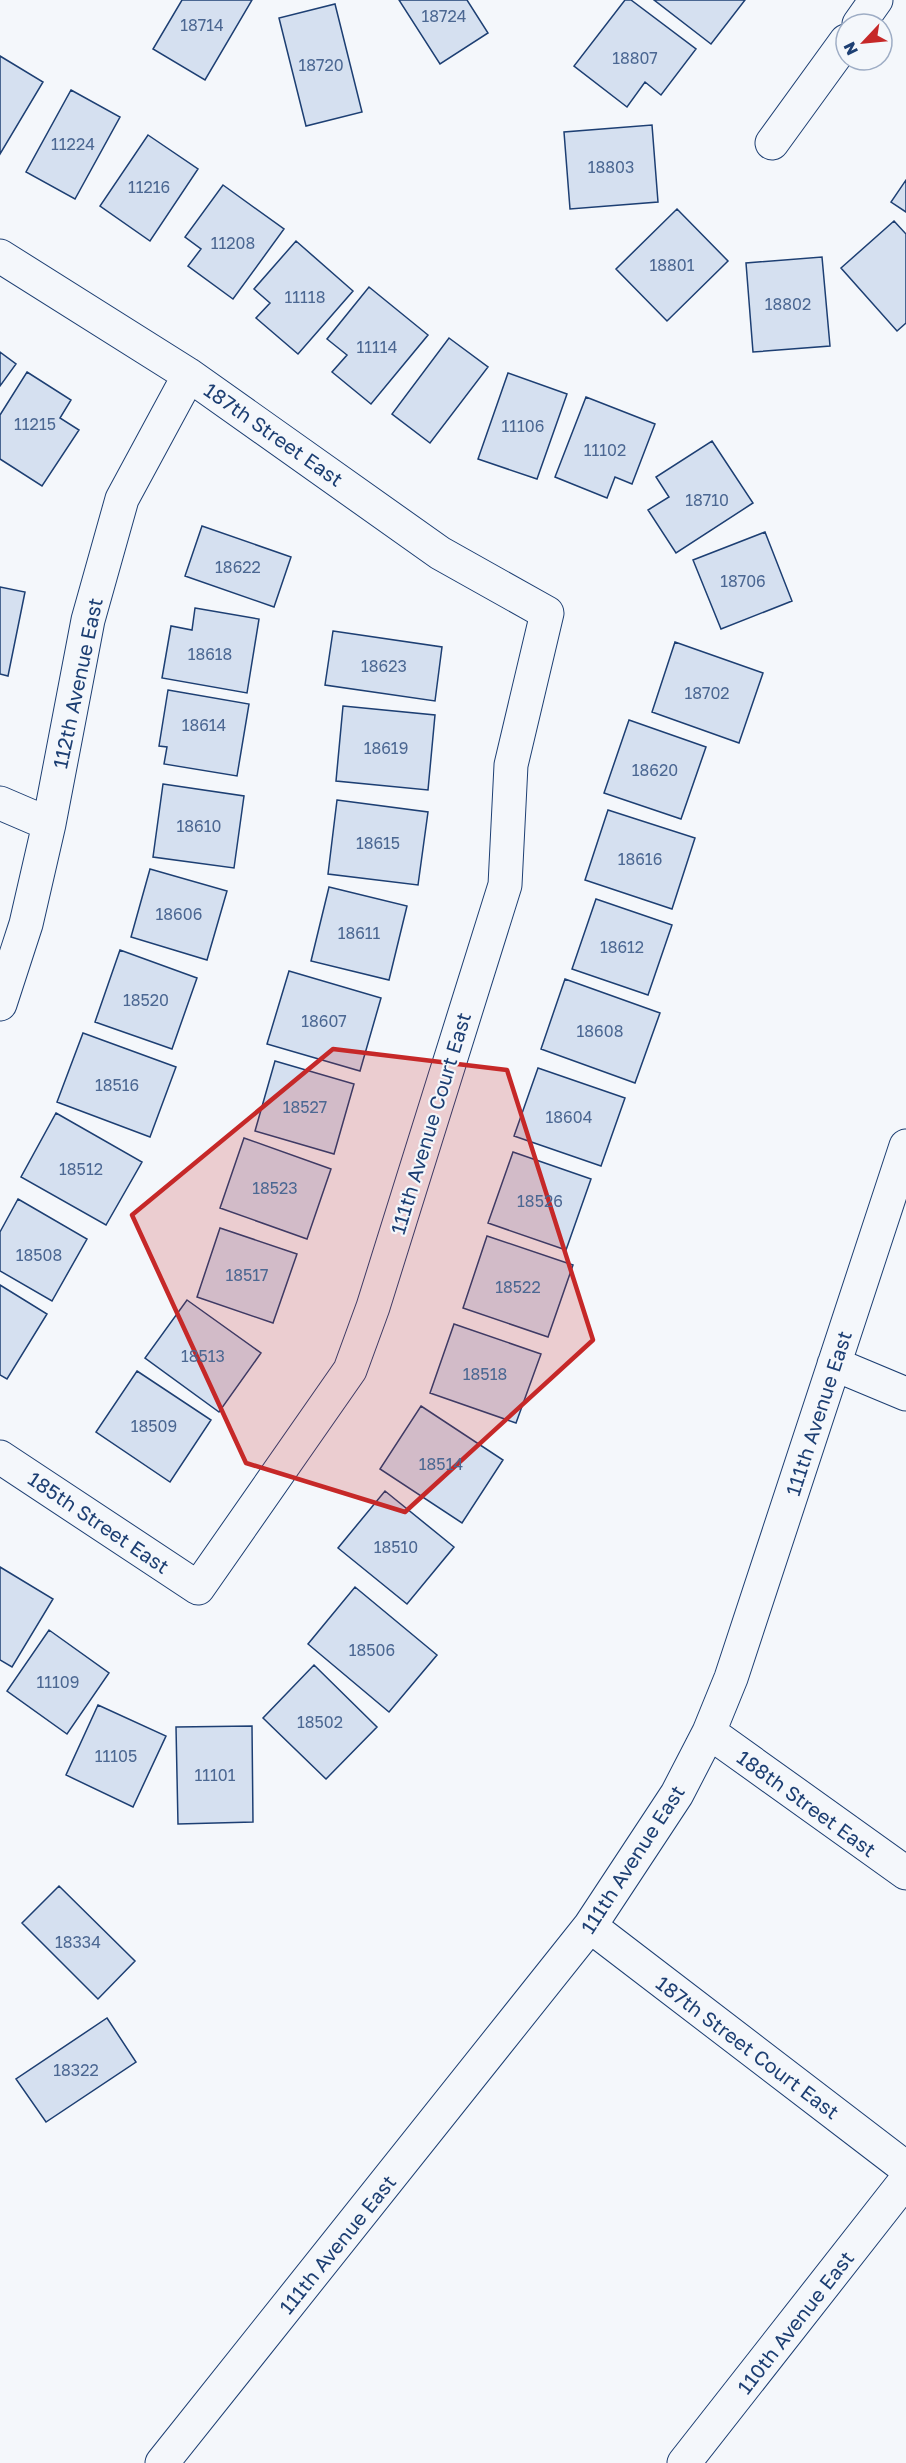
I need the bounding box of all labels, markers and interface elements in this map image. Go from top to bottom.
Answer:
house number: 18724 [421,6,467,26]
north arrow [834,12,894,72]
house number: 18714 [180,15,224,35]
text: N [839,39,862,58]
house number: 18807 [612,48,658,68]
house number: 18720 [298,55,344,75]
house number: 11224 [51,134,95,154]
house number: 18803 [588,157,634,177]
house number: 11216 [128,177,170,197]
house number: 11208 [211,233,255,253]
house number: 18801 [650,255,695,275]
house number: 11118 [285,287,325,307]
house number: 18802 [765,294,811,314]
house number: 11114 [357,337,397,357]
street label: 187th Street East [200,377,348,491]
house number: 11215 [14,414,56,434]
house number: 11106 [502,416,544,436]
house number: 11102 [584,440,626,460]
house number: 18710 [685,490,729,510]
house number: 18622 [215,557,261,577]
house number: 18706 [720,571,766,591]
street label: 112th Avenue East [47,595,107,771]
house number: 18618 [188,644,232,664]
house number: 18623 [361,656,407,676]
house number: 18702 [684,683,730,703]
house number: 18614 [182,715,226,735]
house number: 18619 [364,738,408,758]
house number: 18620 [632,760,678,780]
house number: 18610 [177,816,221,836]
house number: 18615 [356,833,400,853]
house number: 18616 [618,849,662,869]
house number: 18606 [156,904,202,924]
house number: 18611 [338,923,381,943]
house number: 18612 [600,937,644,957]
house number: 18520 [123,990,169,1010]
street label: 111th Avenue Court East [385,1009,475,1237]
house number: 18607 [301,1011,347,1031]
house number: 18608 [577,1021,623,1041]
house number: 18516 [95,1075,139,1095]
house number: 18527 [283,1097,327,1117]
house number: 18604 [546,1107,592,1127]
house number: 18512 [59,1159,103,1179]
house number: 18523 [252,1178,298,1198]
house number: 18526 [517,1191,563,1211]
house number: 18508 [16,1245,62,1265]
house number: 18517 [225,1265,269,1285]
house number: 18522 [495,1277,541,1297]
street label: 111th Avenue East [780,1328,856,1498]
house number: 18513 [181,1346,225,1366]
house number: 18518 [463,1364,507,1384]
house number: 18509 [131,1416,177,1436]
house number: 18514 [419,1454,463,1474]
street label: 185th Street East [24,1466,174,1578]
house number: 18510 [374,1537,418,1557]
house number: 18506 [349,1640,395,1660]
house number: 11109 [37,1672,79,1692]
house number: 18502 [297,1712,343,1732]
street label: 188th Street East [733,1745,881,1861]
house number: 11105 [95,1746,137,1766]
house number: 11101 [195,1765,236,1785]
street label: 111th Avenue East [575,1780,689,1938]
house number: 18334 [55,1932,101,1952]
street label: 187th Street Court East [652,1970,844,2124]
house number: 18322 [53,2060,99,2080]
street label: 111th Avenue East [274,2170,400,2318]
street label: 110th Avenue East [732,2246,858,2398]

